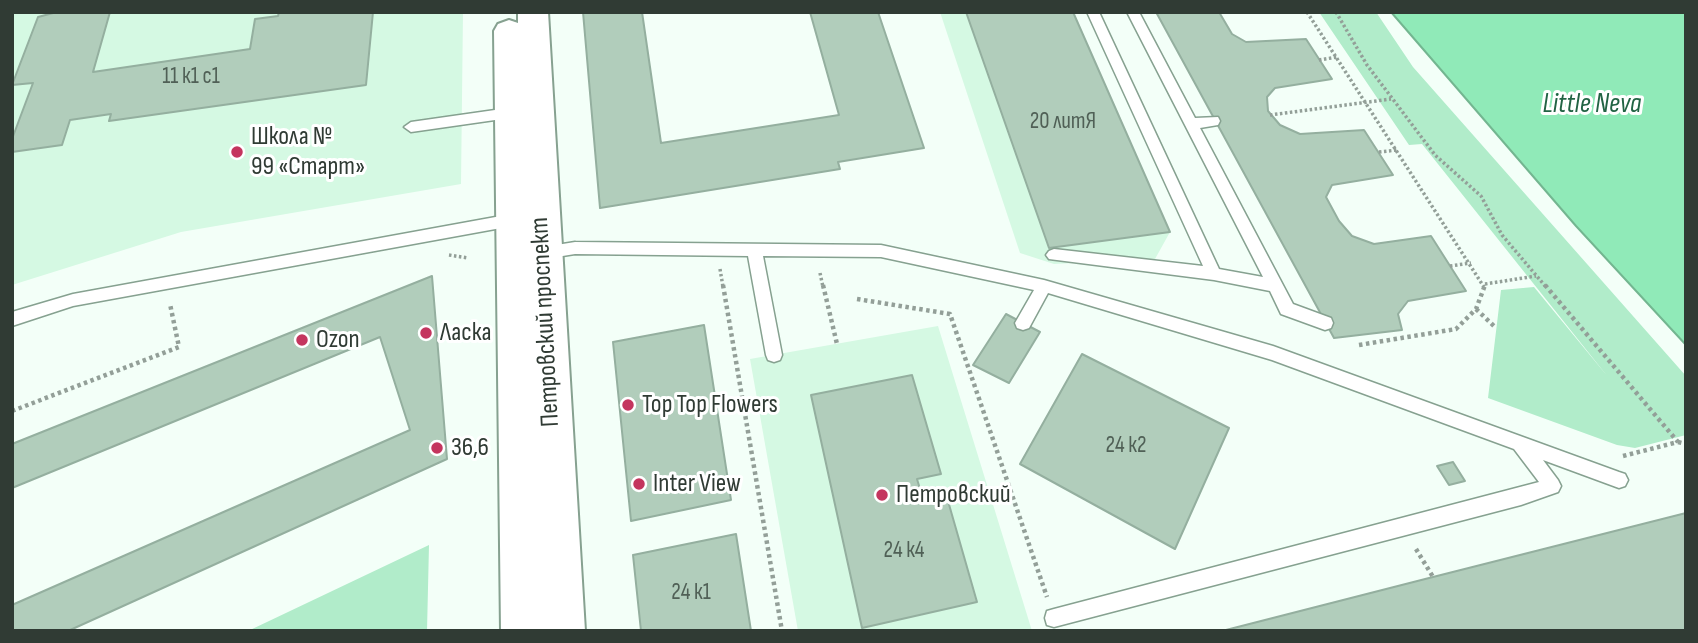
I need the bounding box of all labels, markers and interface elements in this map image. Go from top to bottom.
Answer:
house number: 11 к1 с1 [162,63,220,91]
water label: Little Neva [1543,88,1641,122]
house number: 20 литЯ [1030,108,1096,136]
place label: Школа № 99 «Старт» [251,121,365,182]
marker: Школа № 99 «Старт» [229,144,245,160]
street label: Петровский проспект [525,216,567,428]
place label: Ласка [440,317,491,349]
place label: Ozon [316,324,360,356]
marker: Ласка [418,325,434,341]
marker: Ozon [294,332,310,348]
place label: Top Top Flowers [642,389,778,421]
marker: Top Top Flowers [620,397,636,413]
place label: 36,6 [451,432,489,464]
house number: 24 к2 [1106,432,1146,460]
marker: 36,6 [429,440,445,456]
place label: Inter View [653,468,741,500]
marker: Inter View [631,476,647,492]
place label: Петровский [896,479,1011,511]
marker: Петровский [874,487,890,503]
house number: 24 к4 [884,537,924,565]
house number: 24 к1 [671,579,711,607]

